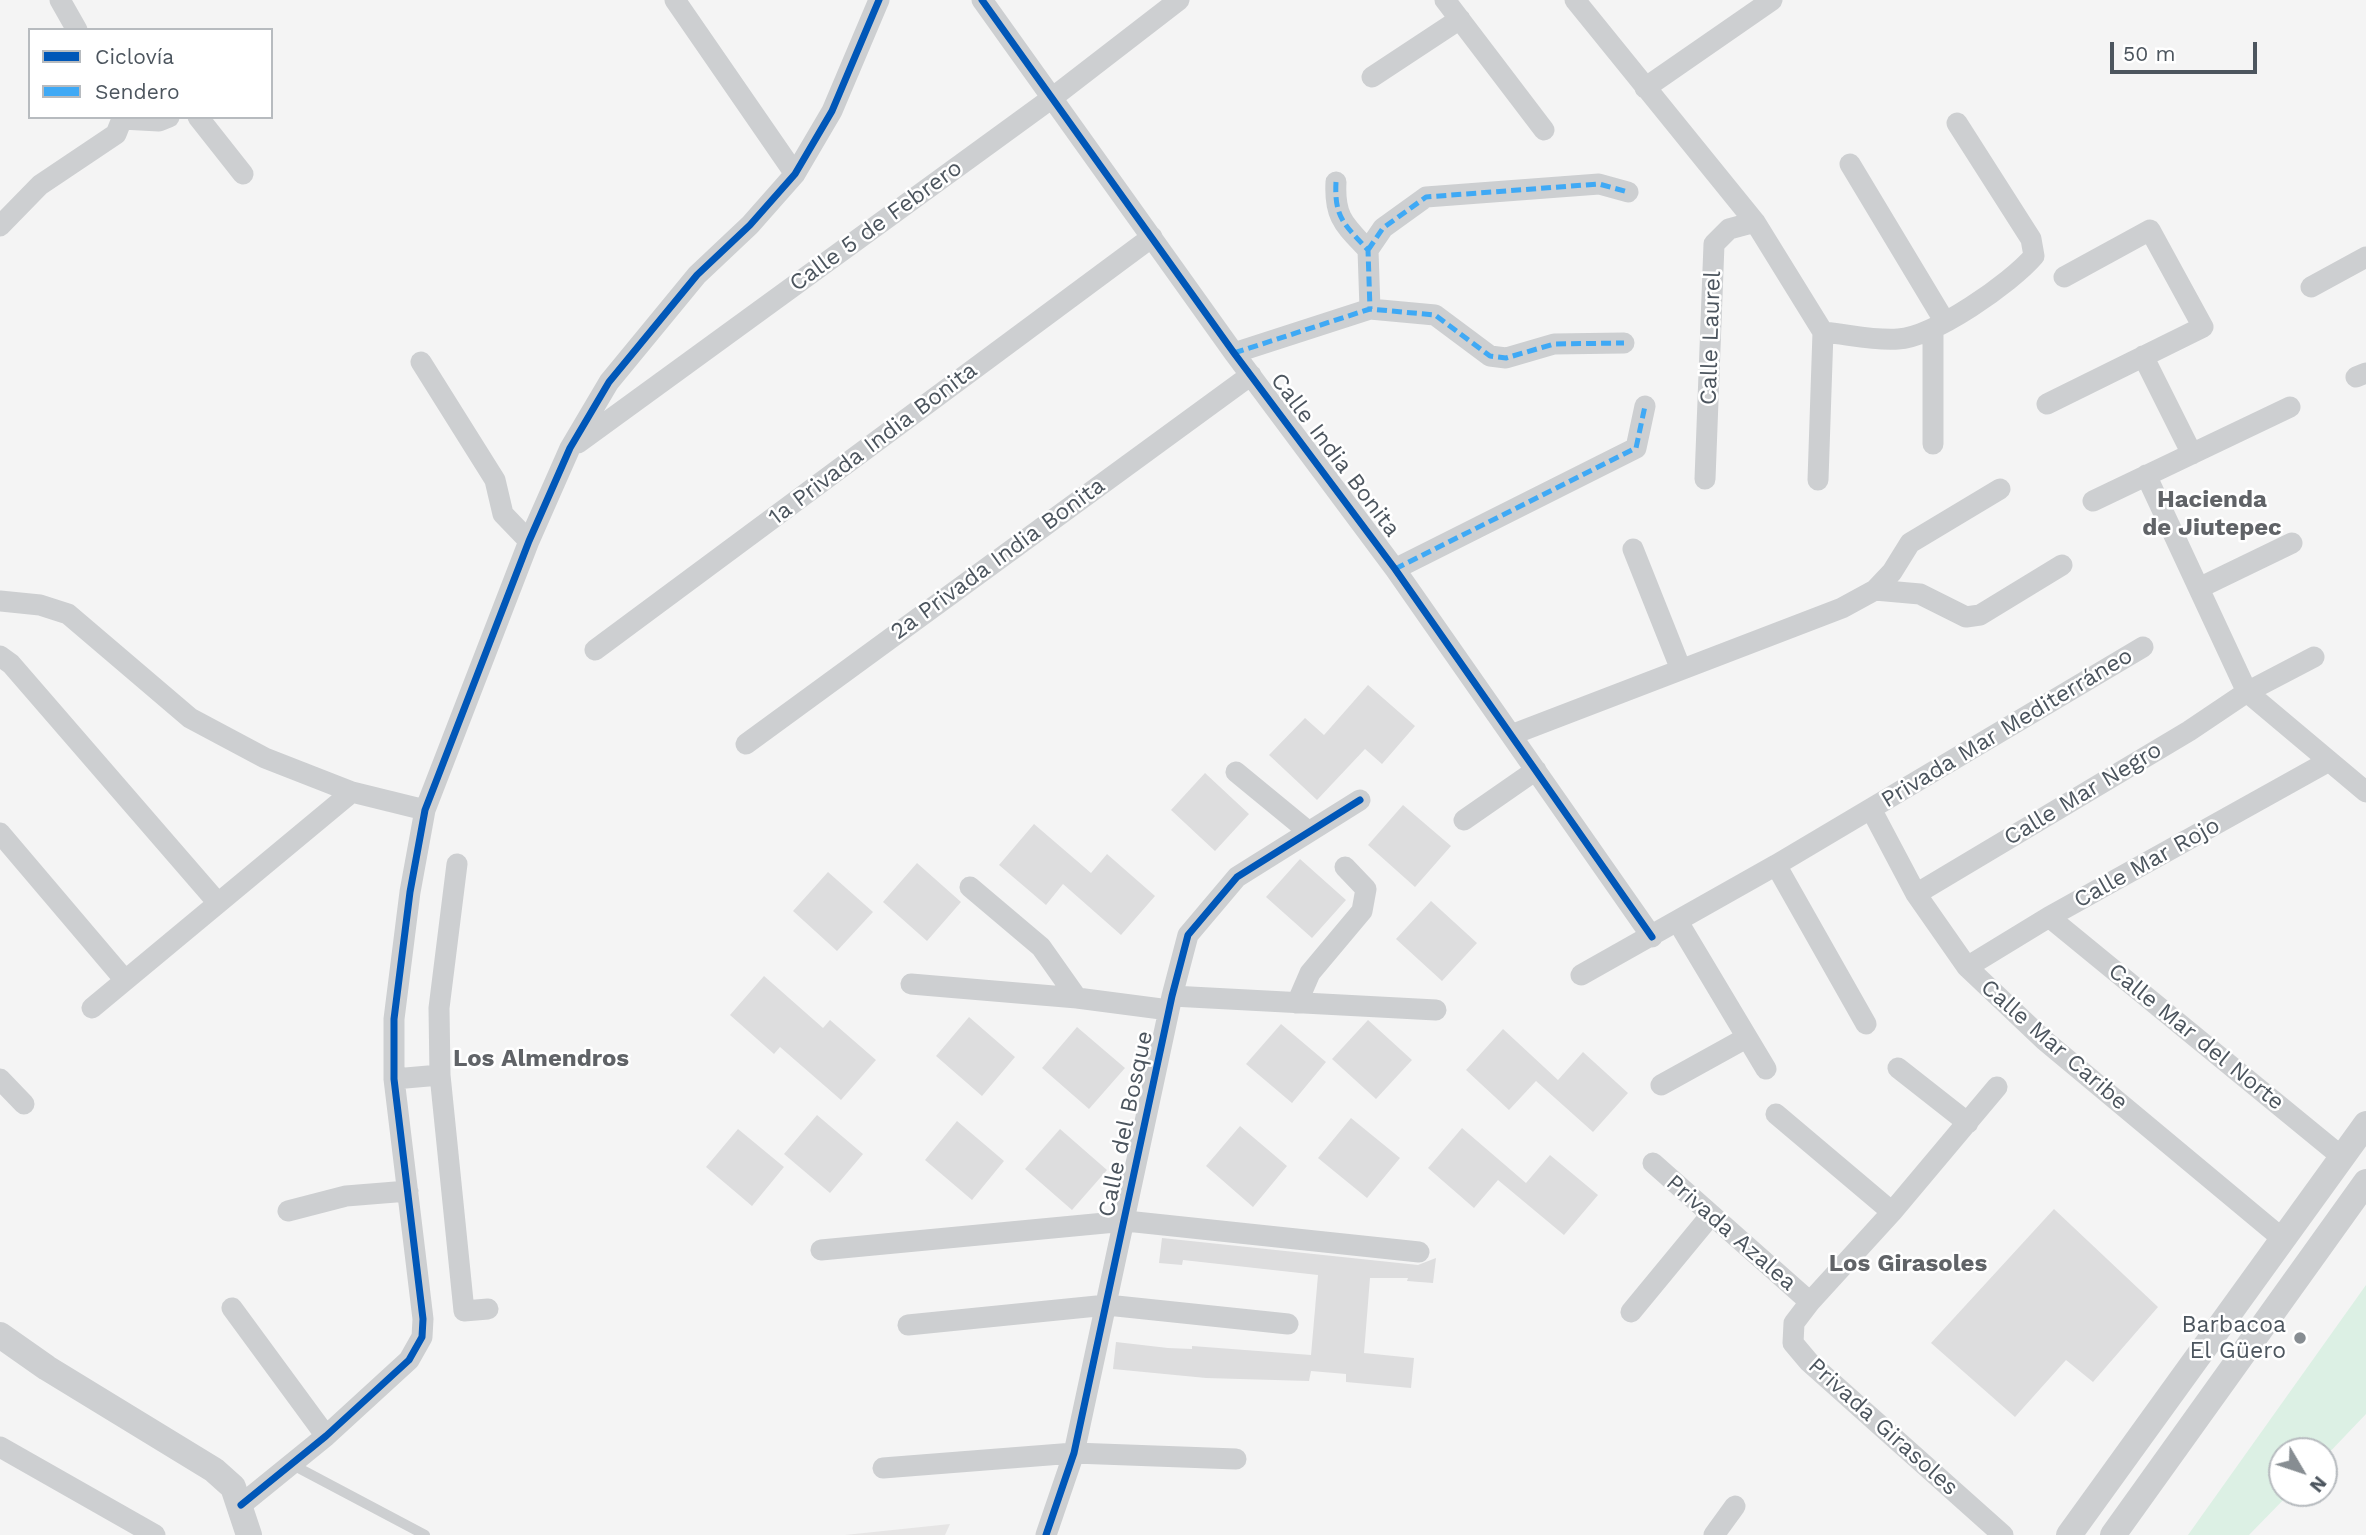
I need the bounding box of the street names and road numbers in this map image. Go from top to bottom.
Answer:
street label: Calle 5 de Febrero [784,154,968,298]
street label: Calle Laurel [1695,270,1727,406]
street label: 1a Privada India Bonita [763,357,983,531]
street label: Calle India Bonita [1264,368,1406,542]
street label: 2a Privada India Bonita [886,472,1110,646]
street label: Privada Mar Mediterráneo [1876,642,2138,814]
street label: Calle Mar Negro [1999,736,2167,852]
street label: Calle Mar Rojo [2069,812,2225,914]
street label: Calle Mar del Norte [2102,958,2290,1116]
street label: Calle Mar Caribe [1975,974,2133,1116]
street label: Calle del Bosque [1093,1029,1159,1219]
street label: Privada Azalea [1660,1169,1802,1297]
street label: Privada Girasoles [1802,1352,1964,1502]

